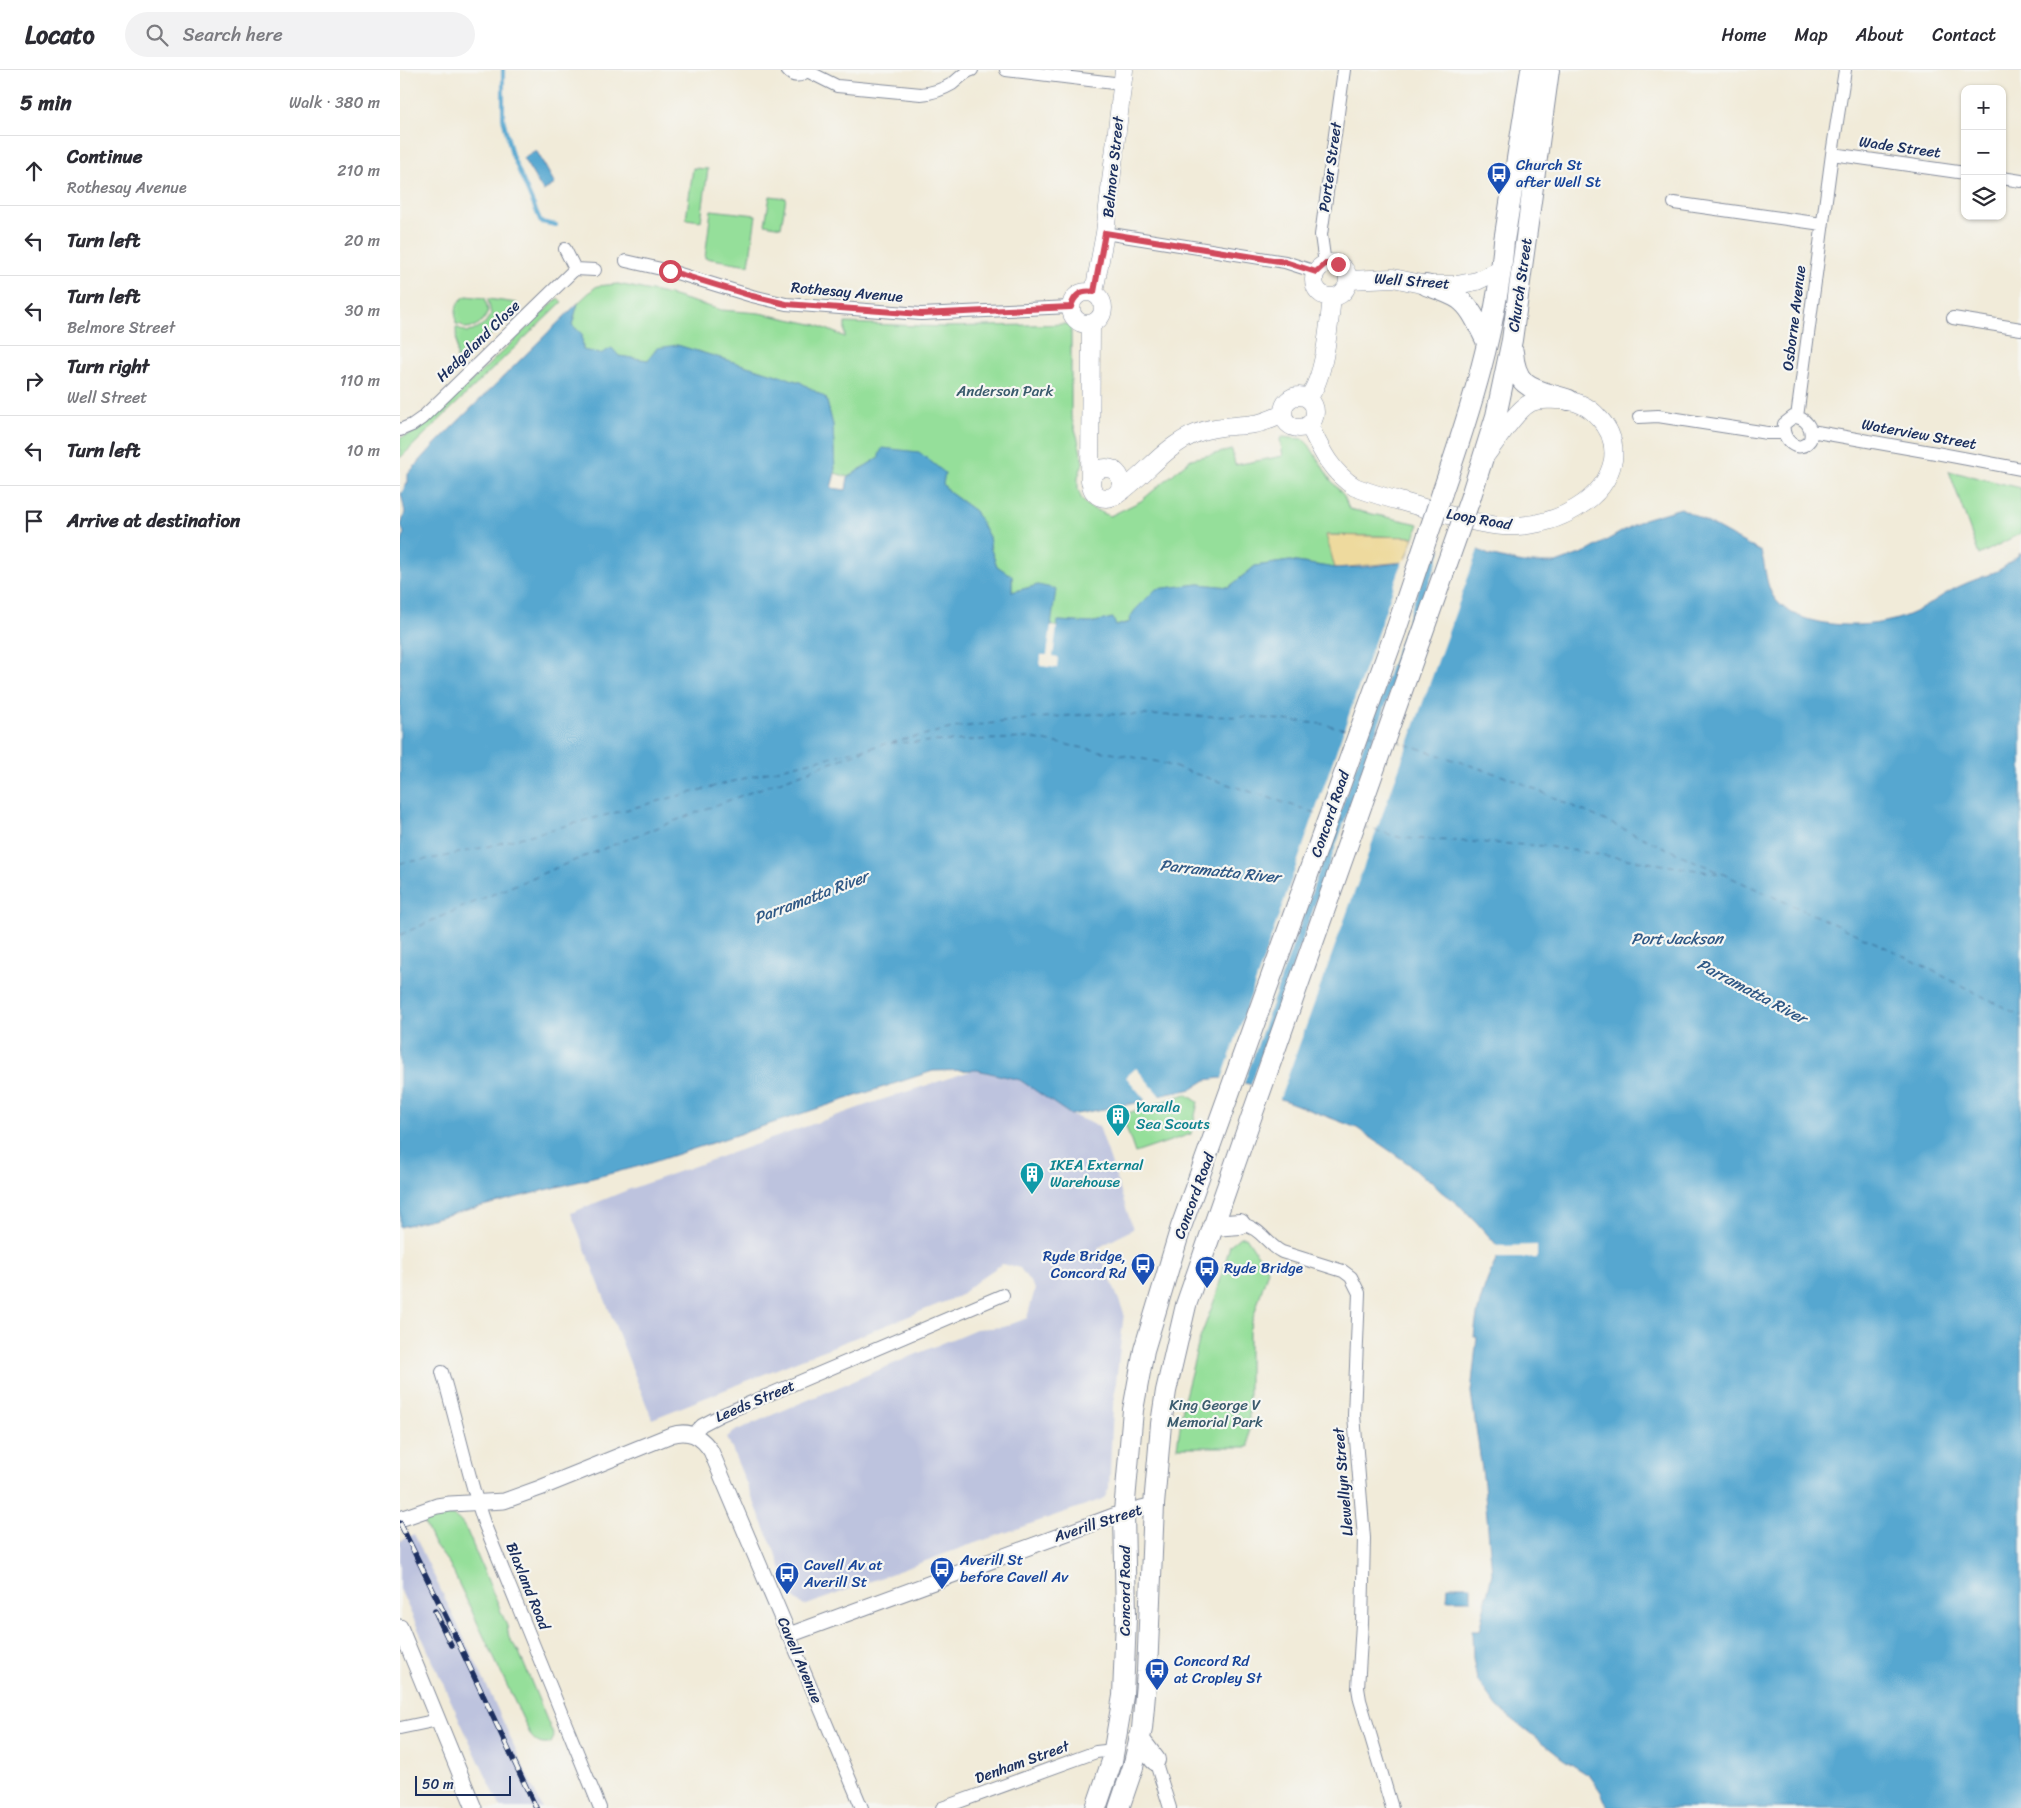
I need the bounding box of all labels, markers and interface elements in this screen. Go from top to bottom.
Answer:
search box [125,12,475,57]
text: Locato [25,14,95,56]
text: Search here [183,18,283,51]
text: Home [1722,19,1767,51]
text: Map [1795,19,1828,51]
text: About [1856,19,1904,51]
text: Contact [1932,19,1996,51]
icon: search [143,21,171,49]
text: 5 min [20,84,72,122]
map controls [1961,85,2006,220]
button: + [1961,85,2006,130]
text: Walk · 380 m [289,88,380,117]
street label: Belmore Street [1095,114,1131,219]
street label: Porter Street [1311,120,1349,214]
street label: Wade Street [1857,128,1943,166]
button: − [1961,130,2006,175]
text: Continue [67,140,143,173]
place label: Church St after Well St [1516,152,1602,195]
text: 210 m [337,156,380,185]
icon: ahead [20,157,48,185]
bus stop icon: Church St after Well St [1486,161,1512,195]
text: Rothesay Avenue [67,173,187,202]
button: layers [1961,175,2006,220]
text: Turn left [67,224,140,257]
text: 20 m [344,226,380,255]
icon: left [20,227,48,255]
street label: Church Street [1501,236,1540,334]
route end [1327,253,1350,276]
route start [659,260,682,283]
street label: Osborne Avenue [1775,264,1813,372]
street label: Well Street [1374,265,1451,297]
street label: Rothesay Avenue [790,274,904,310]
text: Turn left [67,280,140,313]
street label: Hedgeland Close [430,294,526,388]
text: 30 m [345,296,380,325]
icon: left [20,297,48,325]
text: Belmore Street [67,313,175,342]
text: Turn right [67,350,149,383]
text: 110 m [340,366,380,395]
icon: right [20,367,48,395]
park label: Anderson Park [956,378,1055,404]
text: Well Street [67,383,147,412]
street label: Waterview Street [1860,411,1979,457]
text: Turn left [67,434,140,467]
text: 10 m [347,436,380,465]
icon: left [20,437,48,465]
street label: Loop Road [1444,500,1515,538]
text: Arrive at destination [67,504,240,537]
icon: arrive [20,507,48,535]
street label: Concord Road [1303,766,1357,861]
water label: Parramatta River [1159,850,1285,892]
water label: Parramatta River [750,861,876,932]
water label: Port Jackson [1631,924,1725,953]
water label: Parramatta River [1692,950,1815,1034]
place label: Yaralla Sea Scouts [1136,1094,1210,1137]
building icon: Yaralla Sea Scouts [1105,1103,1131,1137]
street label: Concord Road [1166,1148,1222,1243]
place label: IKEA External Warehouse [1049,1152,1144,1195]
building icon: IKEA External Warehouse [1019,1161,1045,1195]
place label: Ryde Bridge, Concord Rd [1043,1243,1127,1286]
bus stop icon: Ryde Bridge, Concord Rd [1130,1252,1156,1286]
bus stop icon: Ryde Bridge [1194,1255,1220,1289]
place label: Ryde Bridge [1224,1255,1303,1281]
street label: Leeds Street [711,1372,799,1430]
park label: King George V Memorial Park [1167,1392,1263,1435]
street label: Llewellyn Street [1325,1426,1361,1537]
street label: Averill Street [1050,1496,1146,1550]
street label: Blaxland Road [499,1538,558,1635]
street label: Concord Road [1112,1545,1138,1636]
place label: Averill St before Cavell Av [959,1547,1069,1590]
place label: Cavell Av at Averill St [803,1552,883,1595]
bus stop icon: Averill St before Cavell Av [929,1556,955,1590]
bus stop icon: Cavell Av at Averill St [774,1561,800,1595]
street label: Cavell Avenue [770,1613,830,1708]
place label: Concord Rd at Cropley St [1174,1648,1263,1691]
bus stop icon: Concord Rd at Cropley St [1144,1657,1170,1691]
street label: Denham Street [971,1733,1074,1791]
text: 50 m [422,1772,454,1797]
scale bar [415,1773,511,1796]

